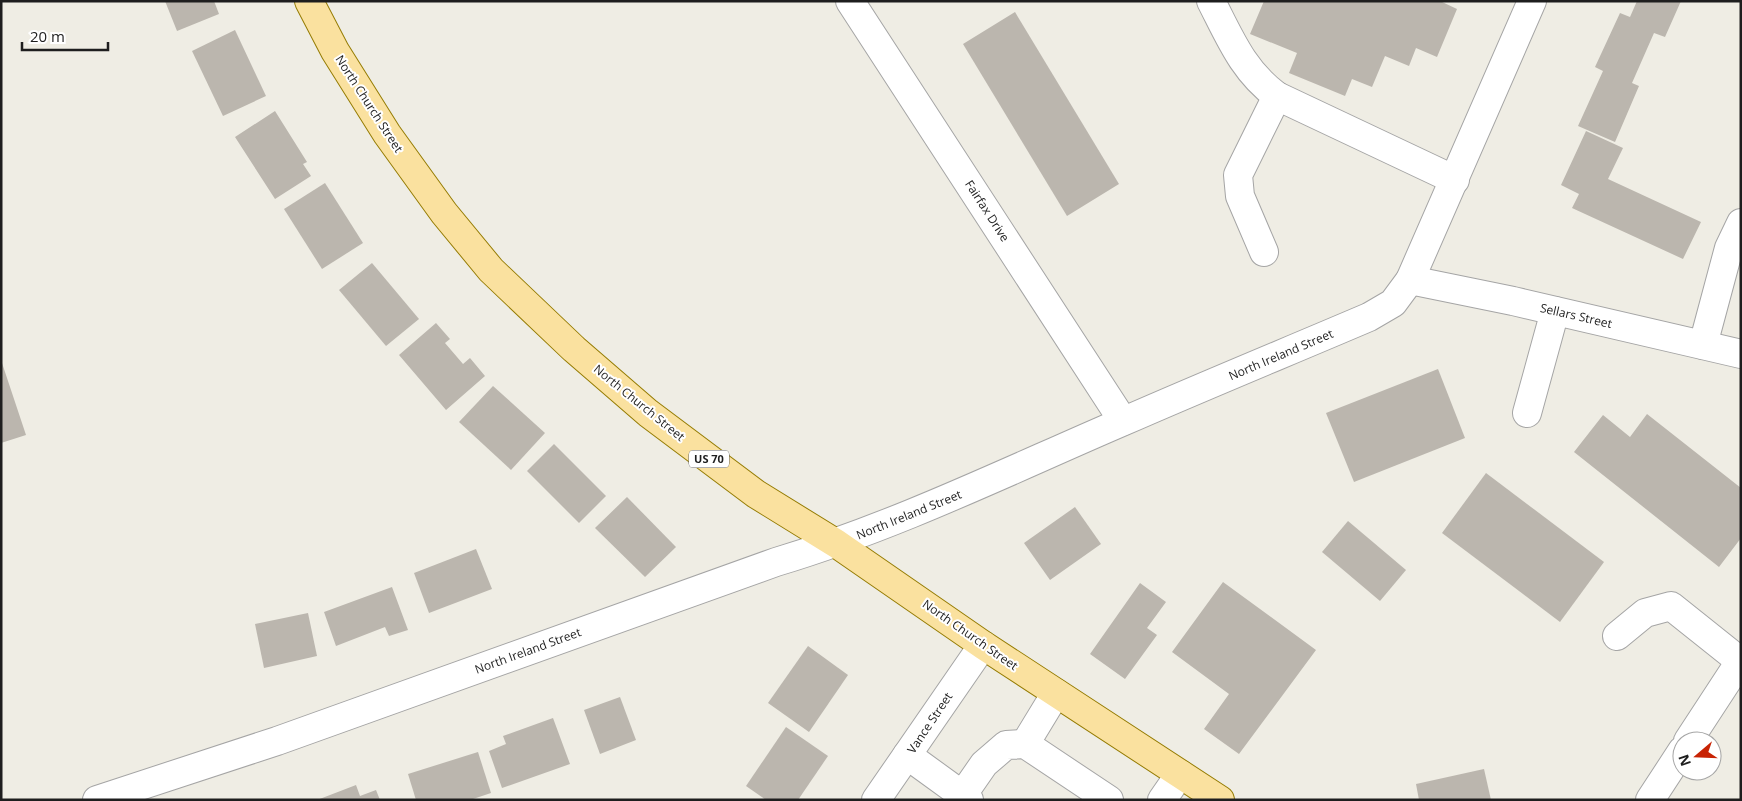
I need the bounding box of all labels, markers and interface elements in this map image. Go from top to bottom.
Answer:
scale bar [22,20,109,52]
text: 20 m [30,26,65,46]
street label: North Church Street [332,52,407,156]
street label: Fairfax Drive [961,177,1014,245]
street label: Sellars Street [1538,299,1614,332]
street label: North Ireland Street [1226,325,1336,384]
street label: North Church Street [590,360,689,445]
road number: US 70 [689,450,729,468]
street label: North Ireland Street [854,486,964,543]
street label: North Church Street [919,595,1021,674]
street label: North Ireland Street [472,623,583,678]
street label: Vance Street [903,689,956,757]
north arrow [1672,731,1722,781]
text: N [1673,752,1695,769]

